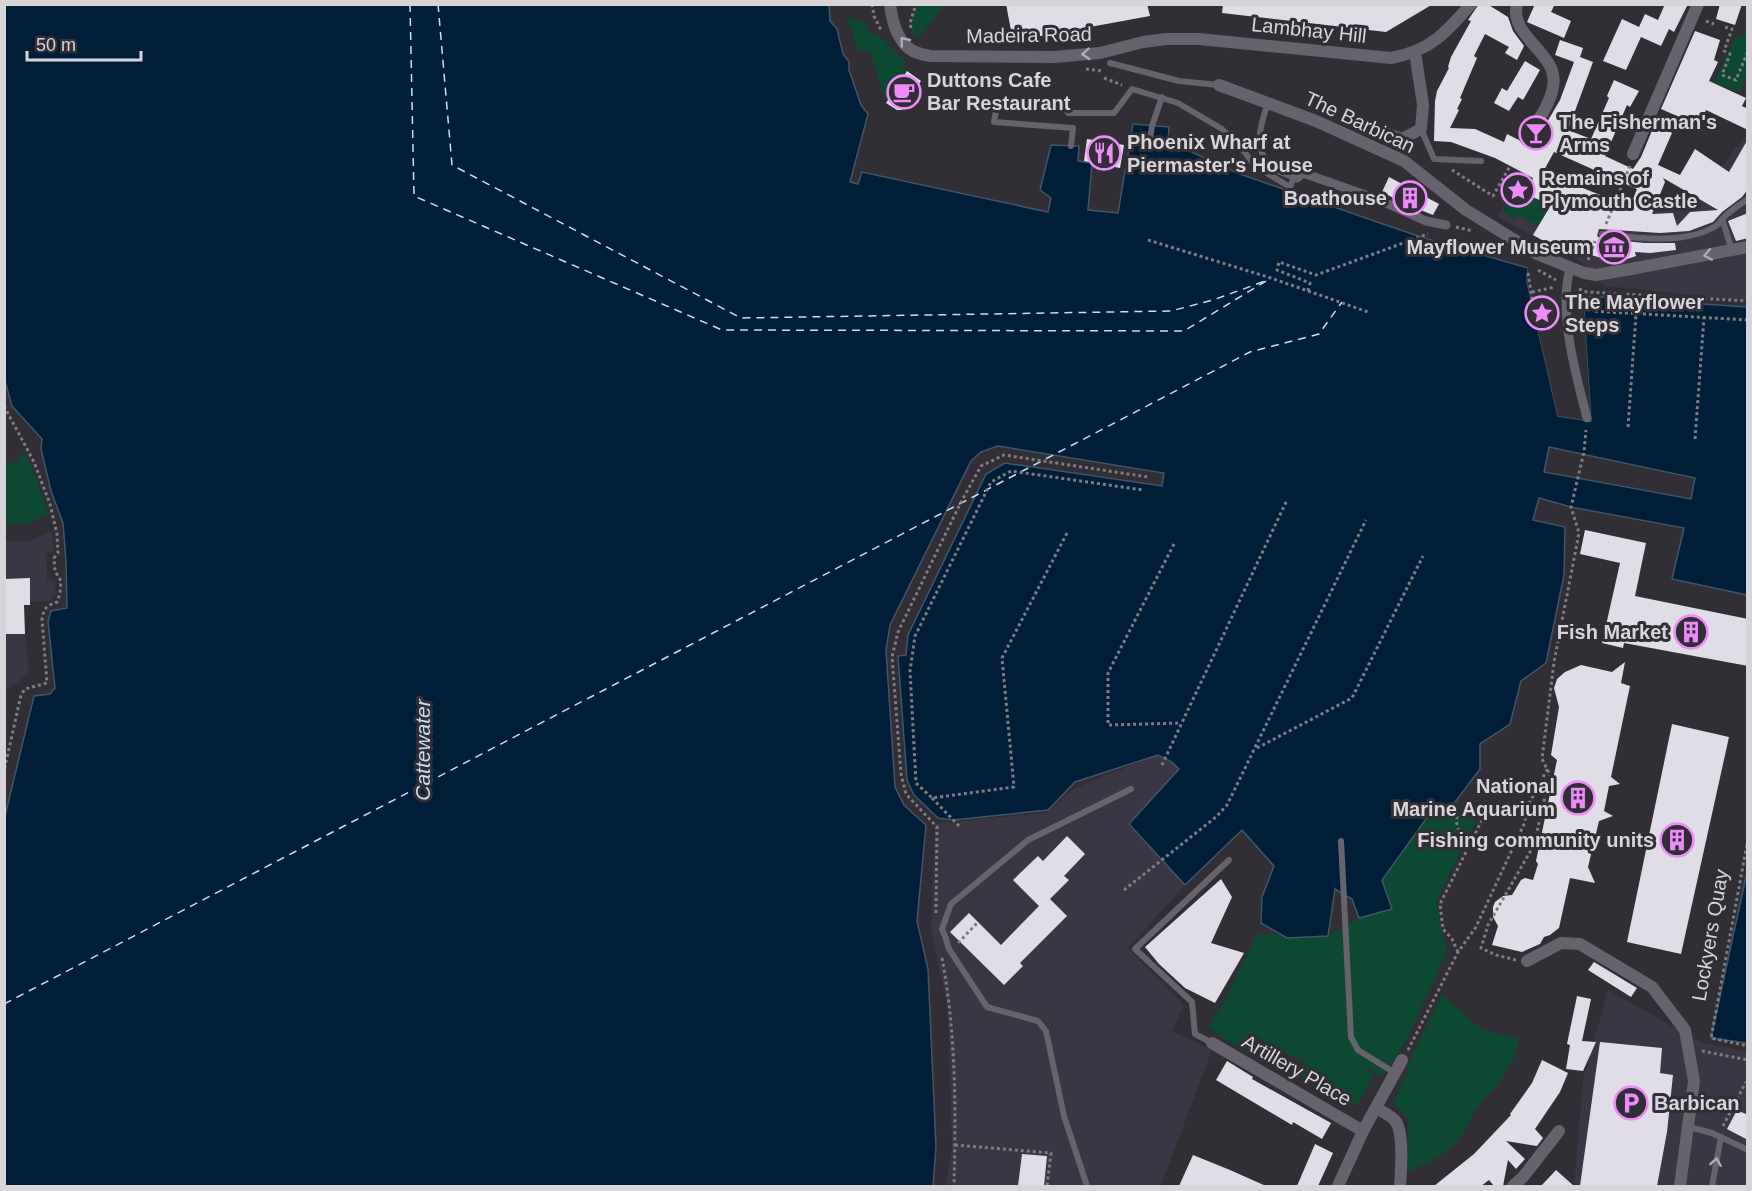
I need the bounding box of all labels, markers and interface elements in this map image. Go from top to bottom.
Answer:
street label: Lambhay Hill [1250,13,1368,47]
street label: Madeira Road [966,23,1092,47]
scale bar [27,24,141,62]
text: 50 m [36,35,76,55]
one-way arrow [901,37,912,48]
one-way arrow [1081,48,1090,61]
place label: Duttons Cafe Bar Restaurant [927,69,1071,114]
cafe icon: Duttons Cafe Bar Restaurant [886,74,922,110]
street label: The Barbican [1301,87,1419,157]
place label: The Fisherman's Arms [1559,111,1717,156]
bar icon: The Fisherman's Arms [1518,115,1554,151]
place label: Phoenix Wharf at Piermaster's House [1127,131,1313,176]
restaurant icon: Phoenix Wharf at Piermaster's House [1086,135,1122,171]
place label: Remains of Plymouth Castle [1541,167,1698,212]
place icon: Remains of Plymouth Castle [1500,172,1536,208]
building icon: Boathouse [1392,180,1428,216]
place label: Boathouse [1284,187,1387,209]
museum icon: Mayflower Museum [1596,229,1632,265]
place label: Mayflower Museum [1407,236,1591,258]
one-way arrow [1704,248,1714,261]
place label: The Mayflower Steps [1565,291,1704,336]
place icon: The Mayflower Steps [1524,295,1560,331]
building icon: Fish Market [1673,614,1709,650]
place label: Fish Market [1557,621,1668,643]
water label: Cattewater [411,698,434,801]
place label: National Marine Aquarium [1392,775,1555,820]
building icon: National Marine Aquarium [1560,780,1596,816]
building icon: Fishing community units [1659,822,1695,858]
place label: Fishing community units [1417,829,1654,851]
street label: Lockyers Quay [1688,867,1732,1003]
street label: Artillery Place [1239,1030,1355,1110]
parking icon: Barbican [1613,1085,1649,1121]
place label: Barbican [1654,1092,1740,1114]
one-way arrow [1710,1157,1722,1166]

